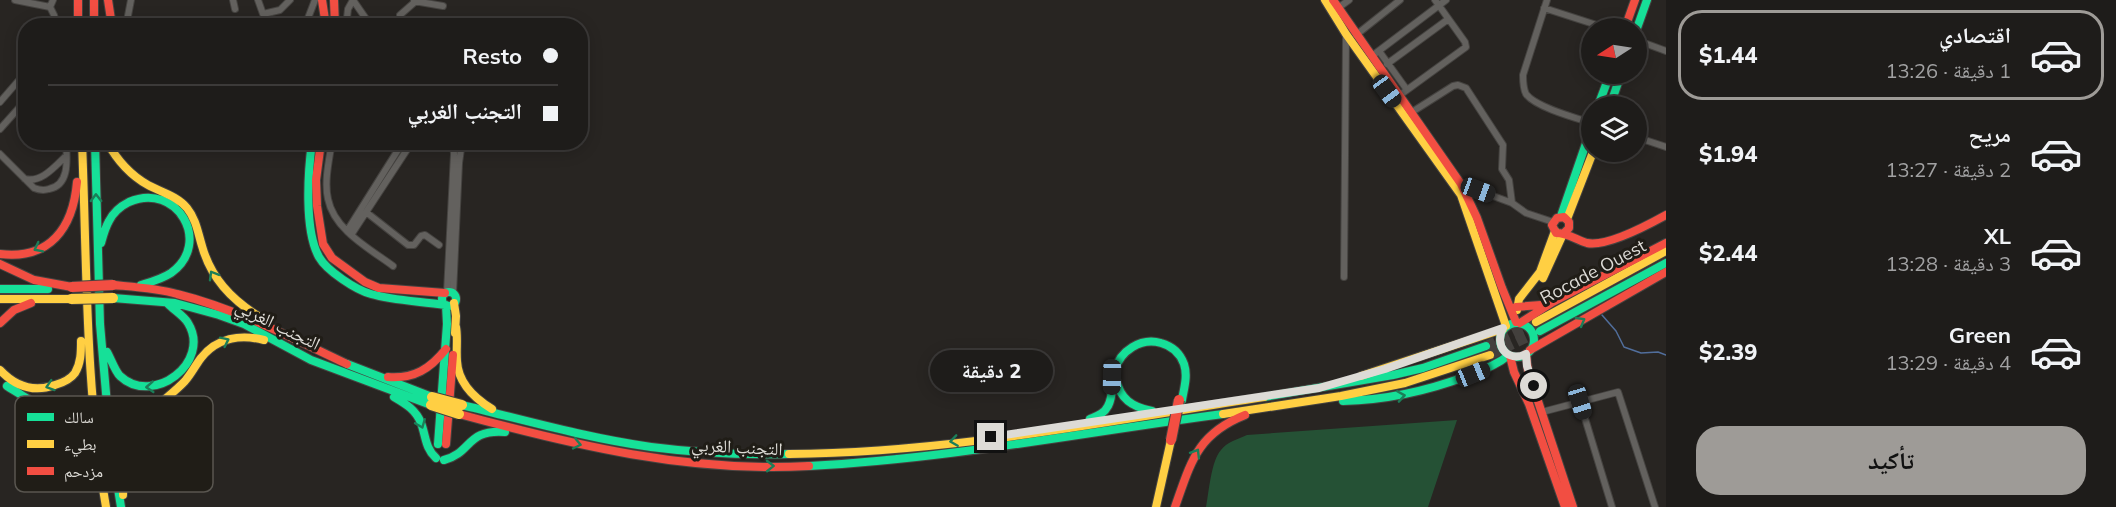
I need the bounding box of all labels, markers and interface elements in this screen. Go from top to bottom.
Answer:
north arrow [1581,18,1647,84]
map controls [1581,18,1647,162]
text: اقتصادي [1939,21,2011,49]
icon: car [2029,28,2083,82]
text: $1.44 [1699,41,1758,69]
text: Resto [463,42,522,70]
text: 1 دقيقة · 13:26 [1885,58,2011,83]
car [1369,71,1405,111]
button: layers [1581,96,1647,162]
text: التجنب الغربي [407,97,522,125]
text: مريح [1968,120,2011,148]
icon: car [2029,127,2083,181]
text: $1.94 [1699,140,1758,168]
text: 2 دقيقة · 13:27 [1885,157,2011,182]
car [1458,175,1498,205]
one-way arrow [89,193,102,202]
text: XL [1984,222,2011,250]
icon: car [2029,226,2083,280]
street label: Rocade Ouest [1536,234,1650,309]
text: $2.44 [1699,239,1758,267]
one-way arrow [33,241,44,253]
text: 3 دقيقة · 13:28 [1885,251,2011,276]
one-way arrow [209,271,221,281]
street label: التجنب الغربي [231,294,324,358]
one-way arrow [1575,316,1585,328]
text: Green [1949,321,2011,349]
icon: car [2029,325,2083,379]
one-way arrow [219,337,230,349]
text: $2.39 [1699,338,1758,366]
callout: 2 دقيقة [930,350,1052,392]
text: 4 دقيقة · 13:29 [1885,350,2011,375]
text: 2 دقيقة [962,358,1021,383]
car [1103,359,1121,395]
car [1453,359,1493,389]
route start [1520,372,1547,399]
one-way arrow [45,379,56,391]
one-way arrow [145,380,154,393]
car [1566,382,1594,422]
one-way arrow [1396,390,1406,403]
legend [15,396,213,492]
text: سالك [64,407,94,427]
one-way arrow [414,418,426,429]
route end [977,423,1004,450]
button: تأكيد [1696,426,2086,495]
street label: التجنب الغربي [691,433,783,464]
text: بطيء [64,434,96,457]
one-way arrow [949,435,959,447]
one-way arrow [572,437,582,450]
one-way arrow [1188,449,1200,459]
one-way arrow [766,460,775,473]
text: مزدحم [64,461,103,482]

